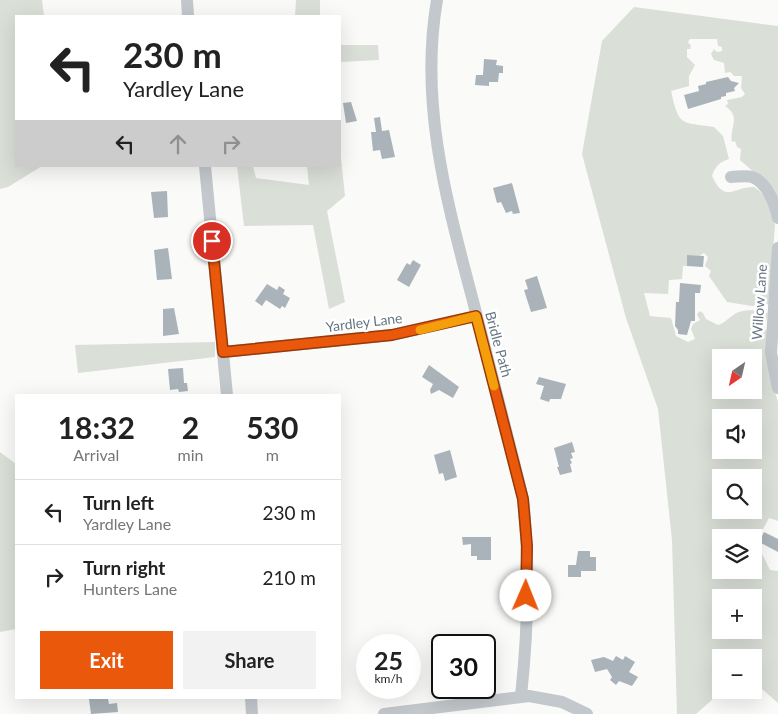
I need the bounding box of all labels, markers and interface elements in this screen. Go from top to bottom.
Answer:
text: 230 m [123,33,222,75]
icon: left [40,35,105,100]
text: Yardley Lane [123,75,244,102]
icon: left [111,130,139,158]
icon: ahead [164,130,192,158]
icon: right [217,130,245,158]
pin [191,220,233,262]
icon: arrive [198,227,226,255]
street label: Willow Lane [748,264,770,340]
street label: Yardley Lane [325,309,403,335]
street label: Bridle Path [482,309,516,379]
north arrow [712,349,762,399]
map controls [712,349,762,699]
text: 18:32 [58,409,135,445]
text: 2 [182,409,199,445]
text: 530 [246,409,298,445]
button: sound [712,409,762,459]
text: Arrival [73,445,119,464]
text: min [178,445,204,464]
text: m [266,445,279,464]
button: search [712,469,762,519]
text: Turn left [83,491,154,514]
icon: left [40,498,68,526]
text: 230 m [262,501,316,524]
text: Yardley Lane [83,514,171,533]
button: layers [712,529,762,579]
text: Turn right [83,556,165,579]
icon: right [40,563,68,591]
text: 210 m [262,566,316,589]
position arrow [499,569,551,621]
text: Hunters Lane [83,579,177,598]
button: + [712,589,762,639]
button: Exit [40,631,173,689]
button: Share [183,631,316,689]
speed limit sign: 30 [431,634,496,699]
text: 25 [374,645,403,675]
button: − [712,649,762,699]
text: km/h [374,671,403,686]

